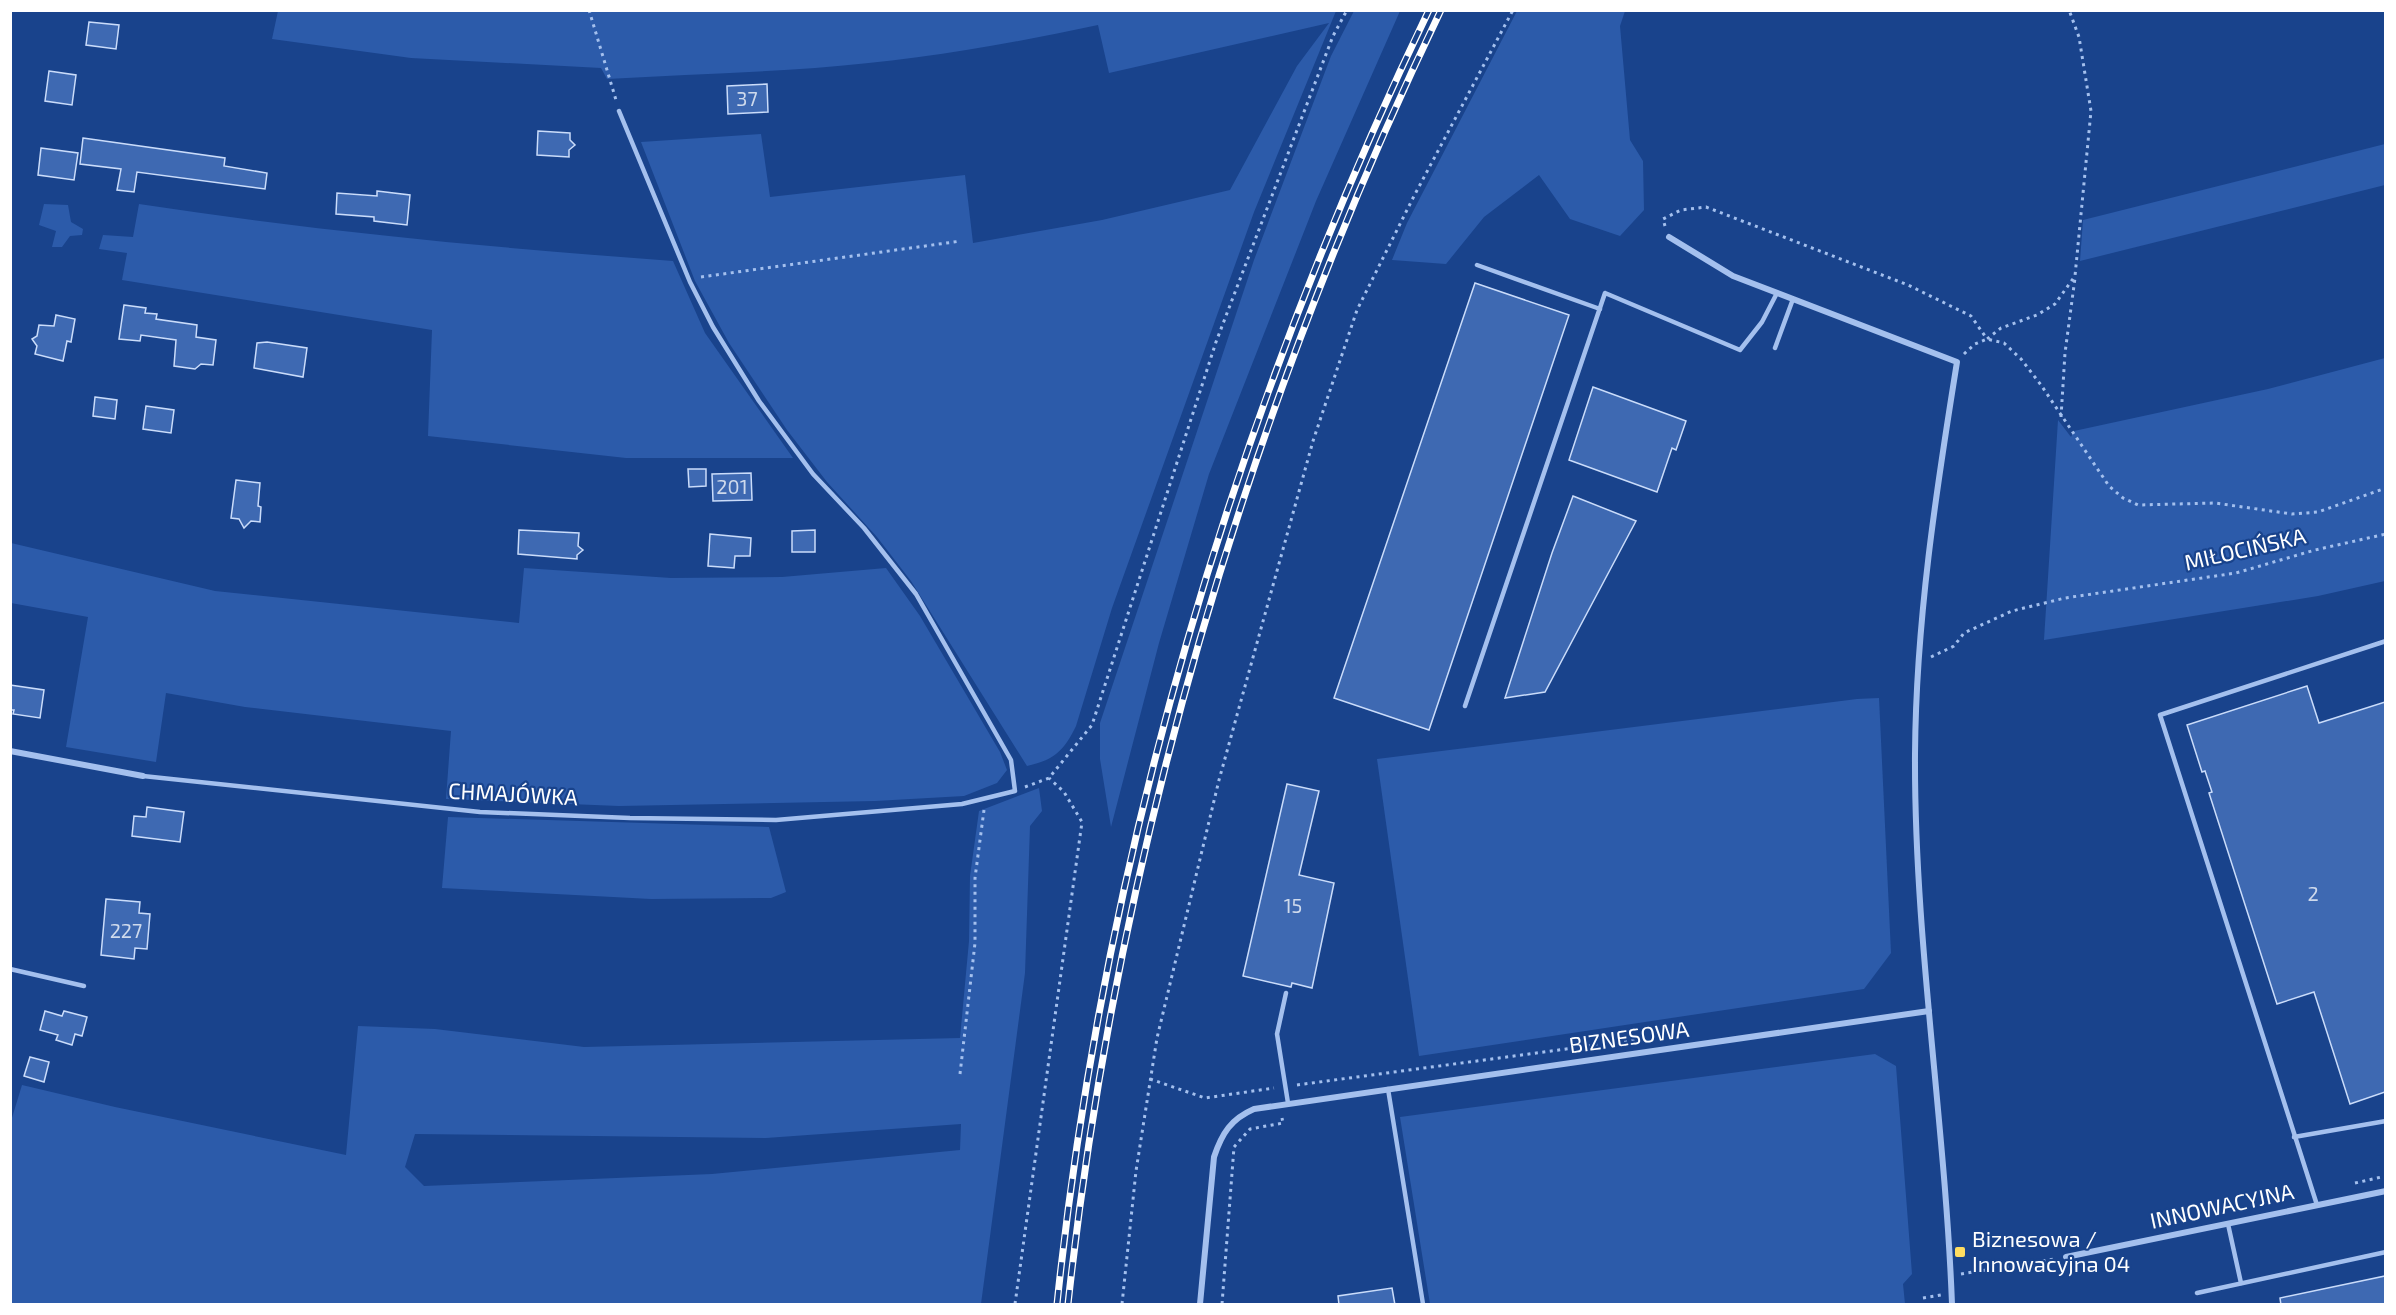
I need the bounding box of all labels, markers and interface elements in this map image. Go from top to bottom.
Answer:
house number: 37 [736,86,758,110]
house number: 201 [716,474,748,498]
street label: MIŁOCIŃSKA [2182,521,2308,575]
street label: CHMAJÓWKA [447,777,579,809]
house number: 2 [2307,881,2319,905]
house number: 15 [1284,893,1302,917]
house number: 227 [110,918,142,942]
street label: BIZNESOWA [1567,1015,1691,1057]
street label: INNOWACYJNA [2148,1177,2296,1233]
place label: Biznesowa / Innowacyjna 04 [1972,1225,2130,1277]
marker: Biznesowa / Innowacyjna 04 [1953,1245,1967,1259]

